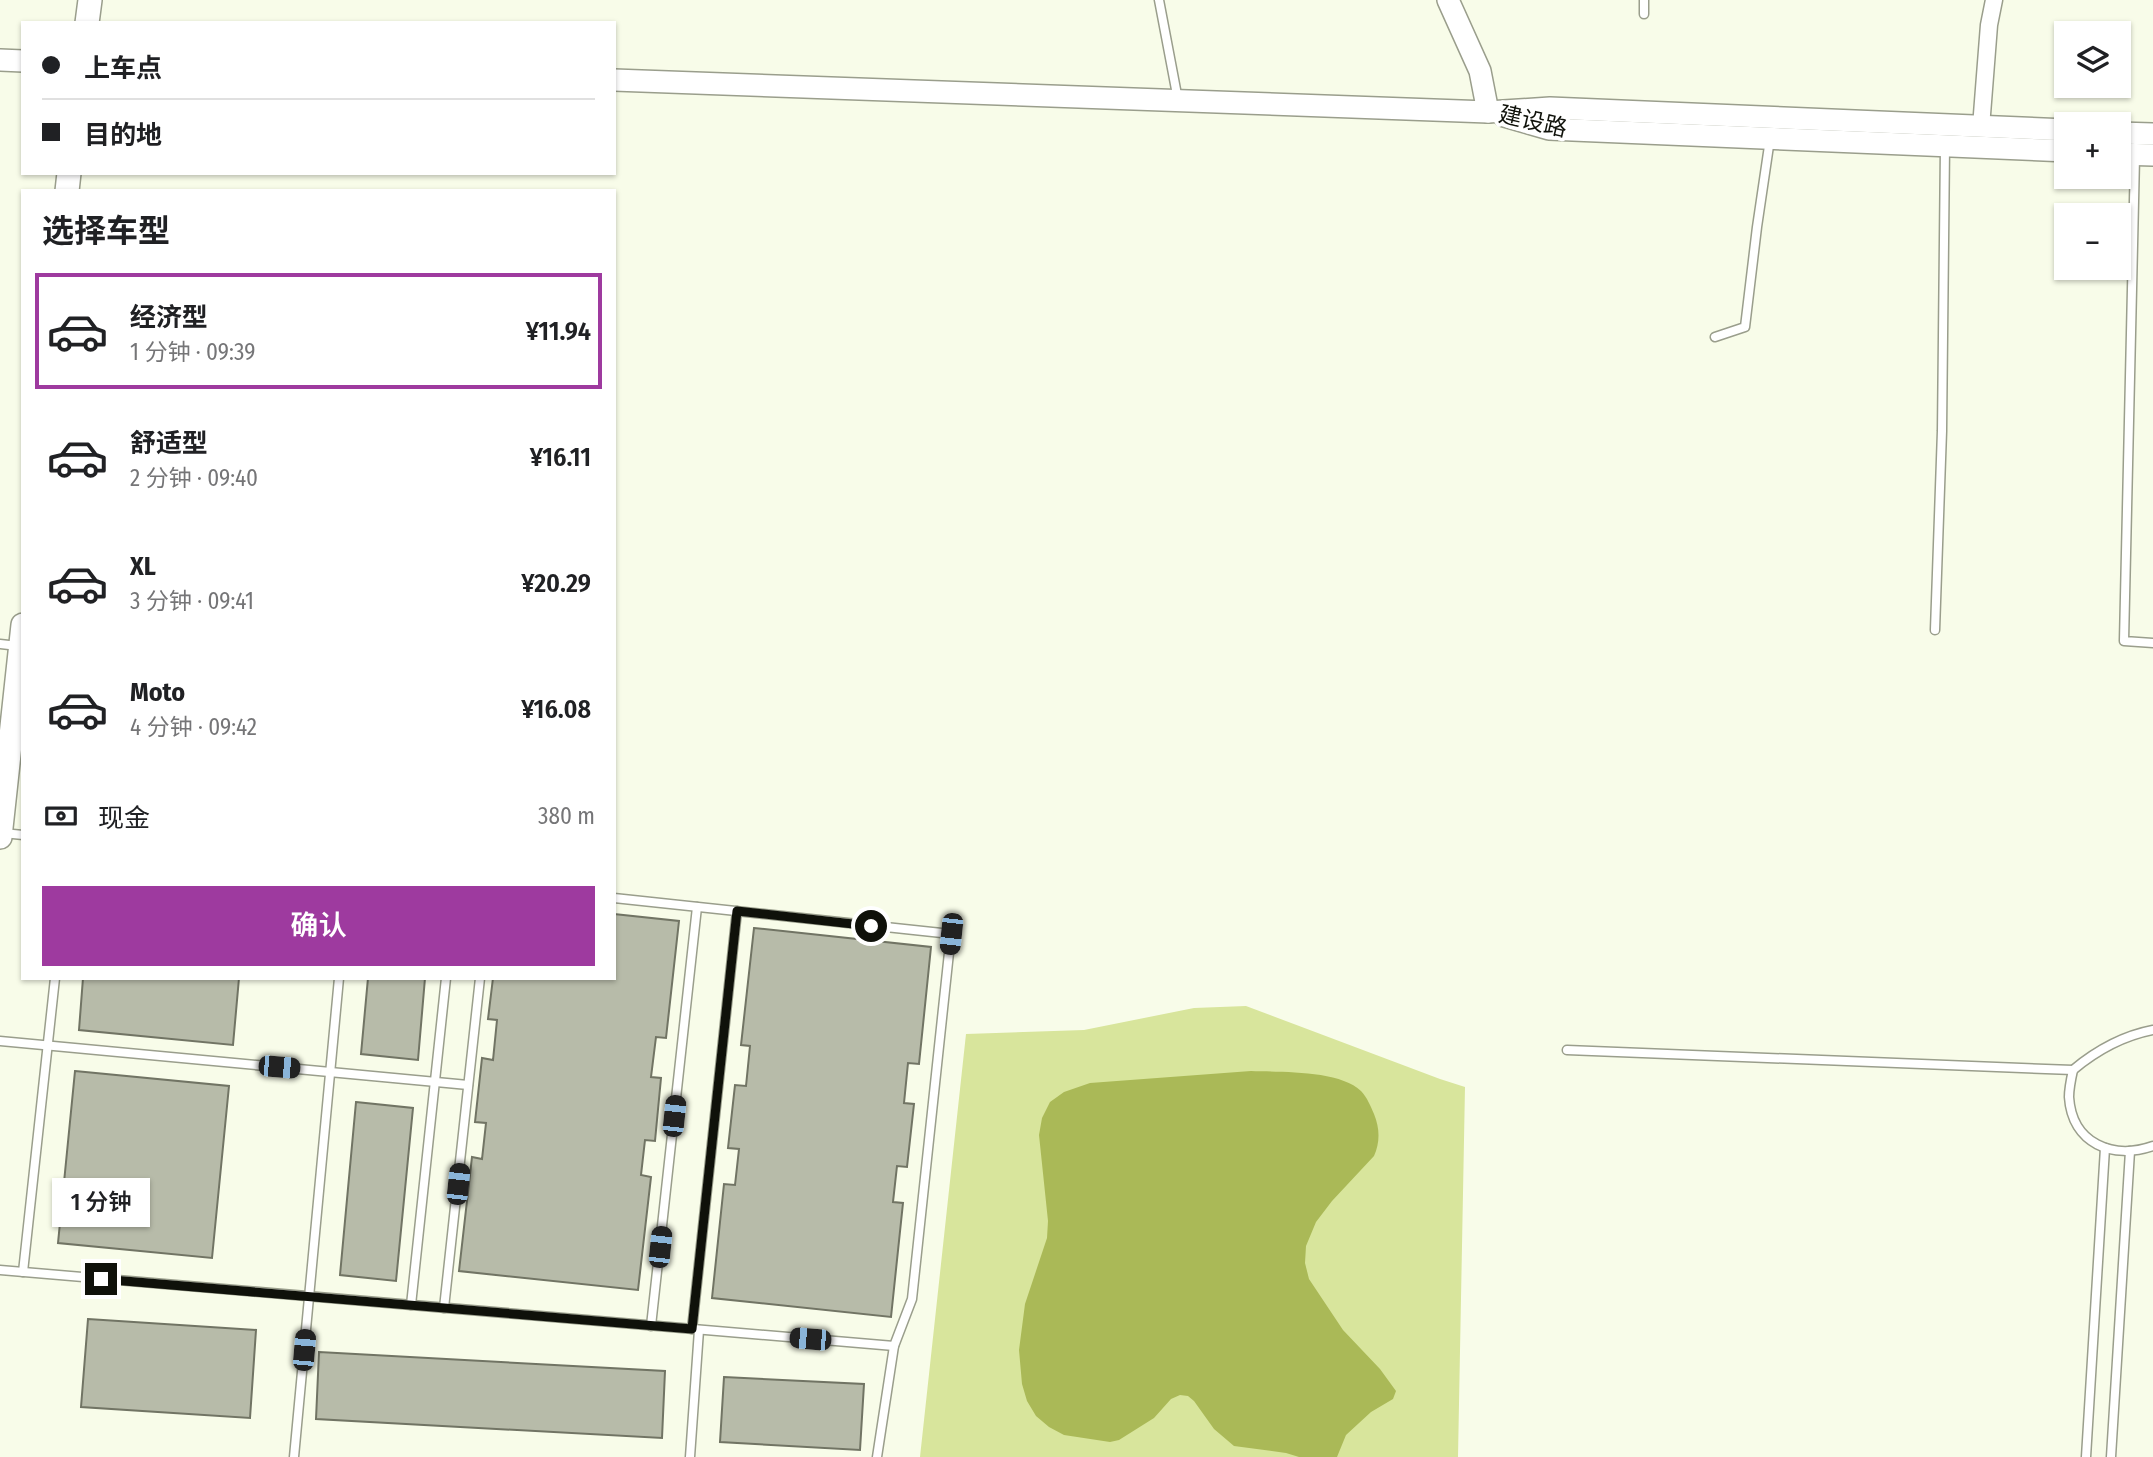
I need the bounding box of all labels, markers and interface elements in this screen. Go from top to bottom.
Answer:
map controls [2054,21,2131,280]
button: layers [2054,21,2131,98]
text: 上车点 [84,53,162,84]
street label: 建设路 [1496,100,1570,142]
button: + [2054,112,2131,189]
text: 目的地 [84,120,162,151]
button: − [2054,203,2131,280]
text: 选择车型 [42,212,170,250]
icon: car [46,300,109,363]
text: 经济型 [130,302,208,333]
text: ¥11.94 [526,316,591,347]
text: 1 分钟 · 09:39 [130,338,255,366]
icon: car [46,426,109,489]
text: 舒适型 [130,428,208,459]
text: ¥16.11 [530,442,591,473]
text: 2 分钟 · 09:40 [130,464,258,492]
text: XL [130,551,156,582]
icon: car [46,552,109,615]
text: ¥20.29 [521,568,591,599]
text: 3 分钟 · 09:41 [130,587,254,615]
text: Moto [130,677,185,708]
icon: car [46,678,109,741]
text: ¥16.08 [521,694,591,725]
text: 4 分钟 · 09:42 [130,713,257,741]
icon: cash [42,797,80,835]
text: 380 m [538,802,595,830]
text: 现金 [98,803,150,834]
button: 确认 [42,886,595,966]
route start [855,910,887,942]
car [939,912,964,956]
car [258,1055,301,1079]
car [662,1094,687,1138]
car [446,1162,471,1206]
callout: 1 分钟 [52,1178,150,1226]
text: 1 分钟 [71,1188,131,1216]
car [648,1225,673,1269]
route end [85,1263,117,1295]
car [789,1327,832,1351]
car [292,1328,317,1372]

